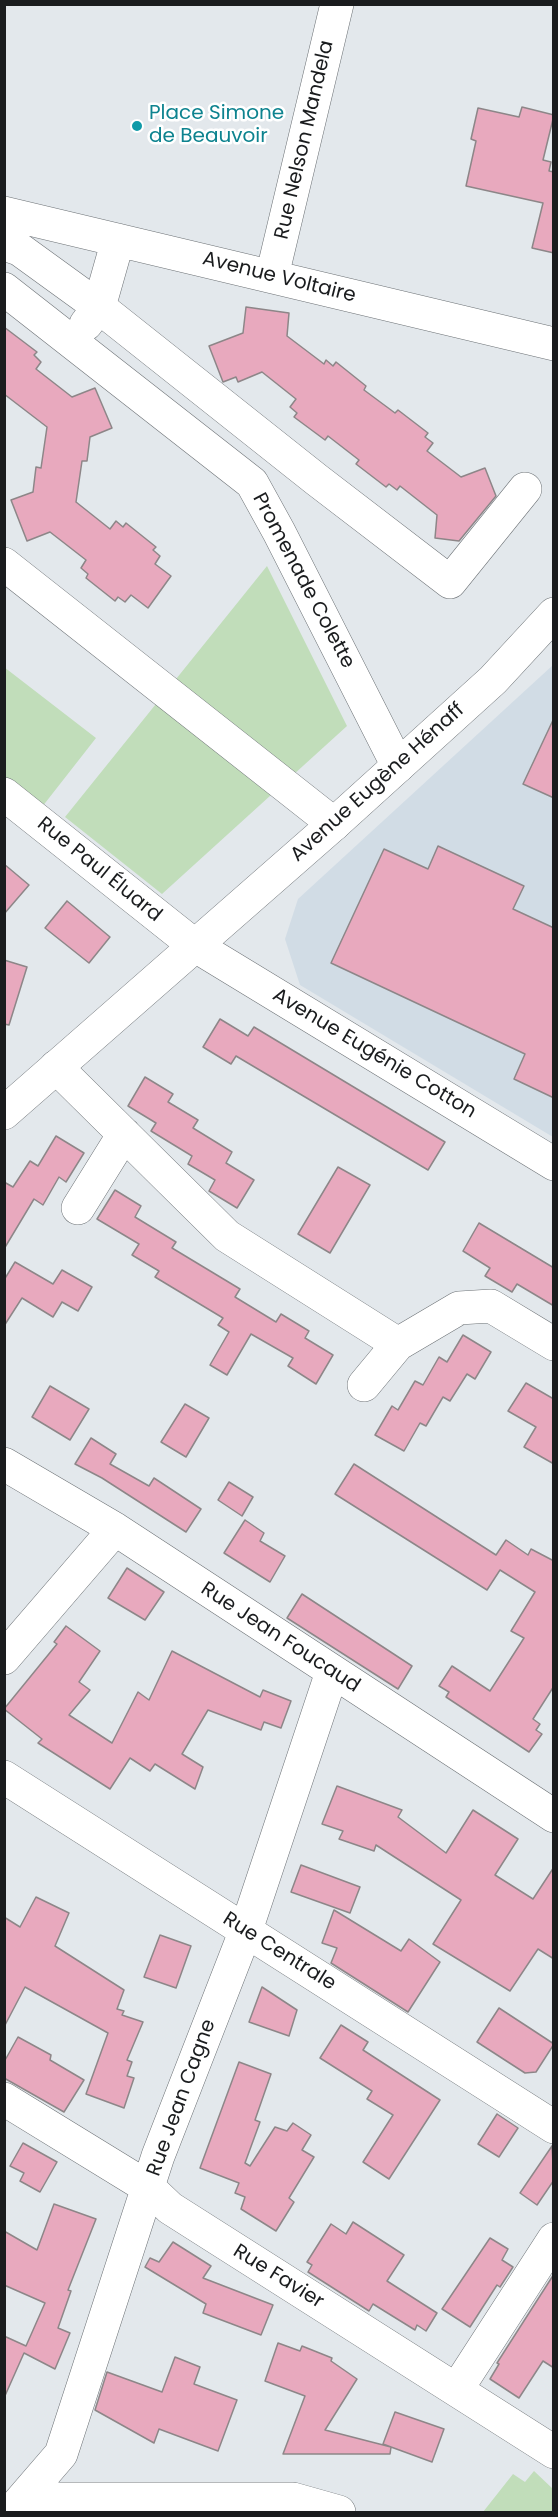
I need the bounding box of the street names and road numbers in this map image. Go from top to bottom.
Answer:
street label: Rue Nelson Mandela [270,38,340,242]
street label: Avenue Voltaire [200,247,358,309]
street label: Promenade Colette [247,489,359,673]
street label: Avenue Eugène Hénaff [286,699,470,867]
street label: Rue Paul Éluard [32,812,166,928]
street label: Avenue Eugénie Cotton [268,984,480,1124]
street label: Rue Jean Foucaud [196,1578,364,1698]
street label: Rue Centrale [218,1908,340,1996]
street label: Rue Jean Cagne [143,2016,221,2180]
street label: Rue Favier [228,2240,328,2314]

